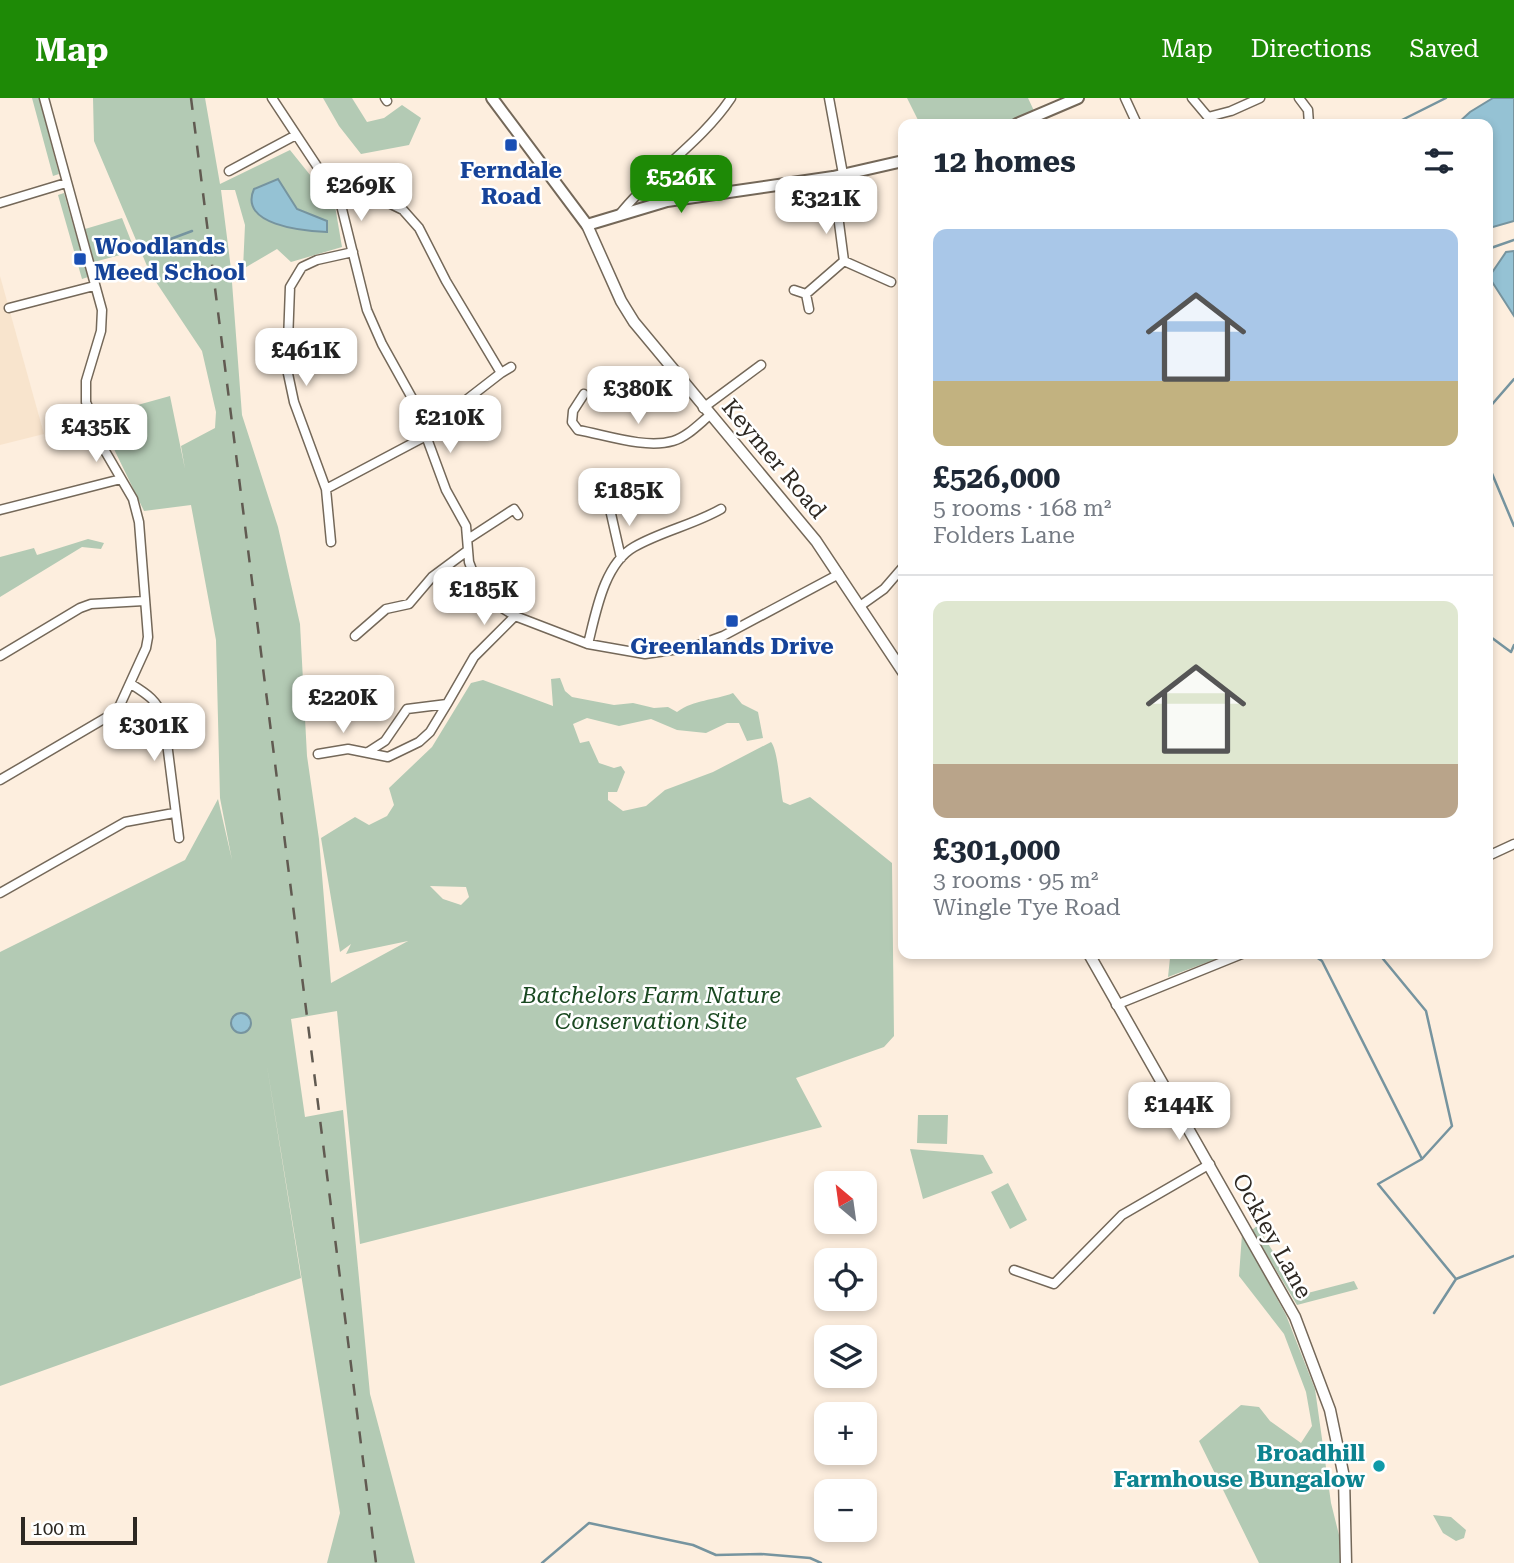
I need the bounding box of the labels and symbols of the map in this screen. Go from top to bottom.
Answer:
marker: Ferndale Road [503,137,519,153]
pin: £526K [632,156,730,215]
place label: Ferndale Road [460,157,562,210]
pin: £269K [312,164,410,223]
pin: £321K [777,176,875,236]
place label: Woodlands Meed School [94,233,245,286]
marker: Woodlands Meed School [72,251,88,267]
pin: £461K [257,328,355,388]
pin: £380K [589,366,687,426]
street label: Keymer Road [716,394,832,524]
pin: £210K [401,396,499,455]
pin: £435K [47,404,145,464]
pin: £185K [580,468,678,528]
pin: £185K [435,568,533,627]
marker: Greenlands Drive [724,613,740,629]
place label: Greenlands Drive [630,633,834,660]
pin: £220K [294,676,392,735]
pin: £301K [105,704,203,763]
park label: Batchelors Farm Nature Conservation Site [520,982,781,1035]
pin: £144K [1130,1082,1228,1142]
street label: Ockley Lane [1227,1169,1317,1303]
north arrow [814,1171,877,1234]
place label: Broadhill Farmhouse Bungalow [1113,1440,1365,1493]
marker: Broadhill Farmhouse Bungalow [1371,1458,1387,1474]
scale bar [21,1514,136,1546]

